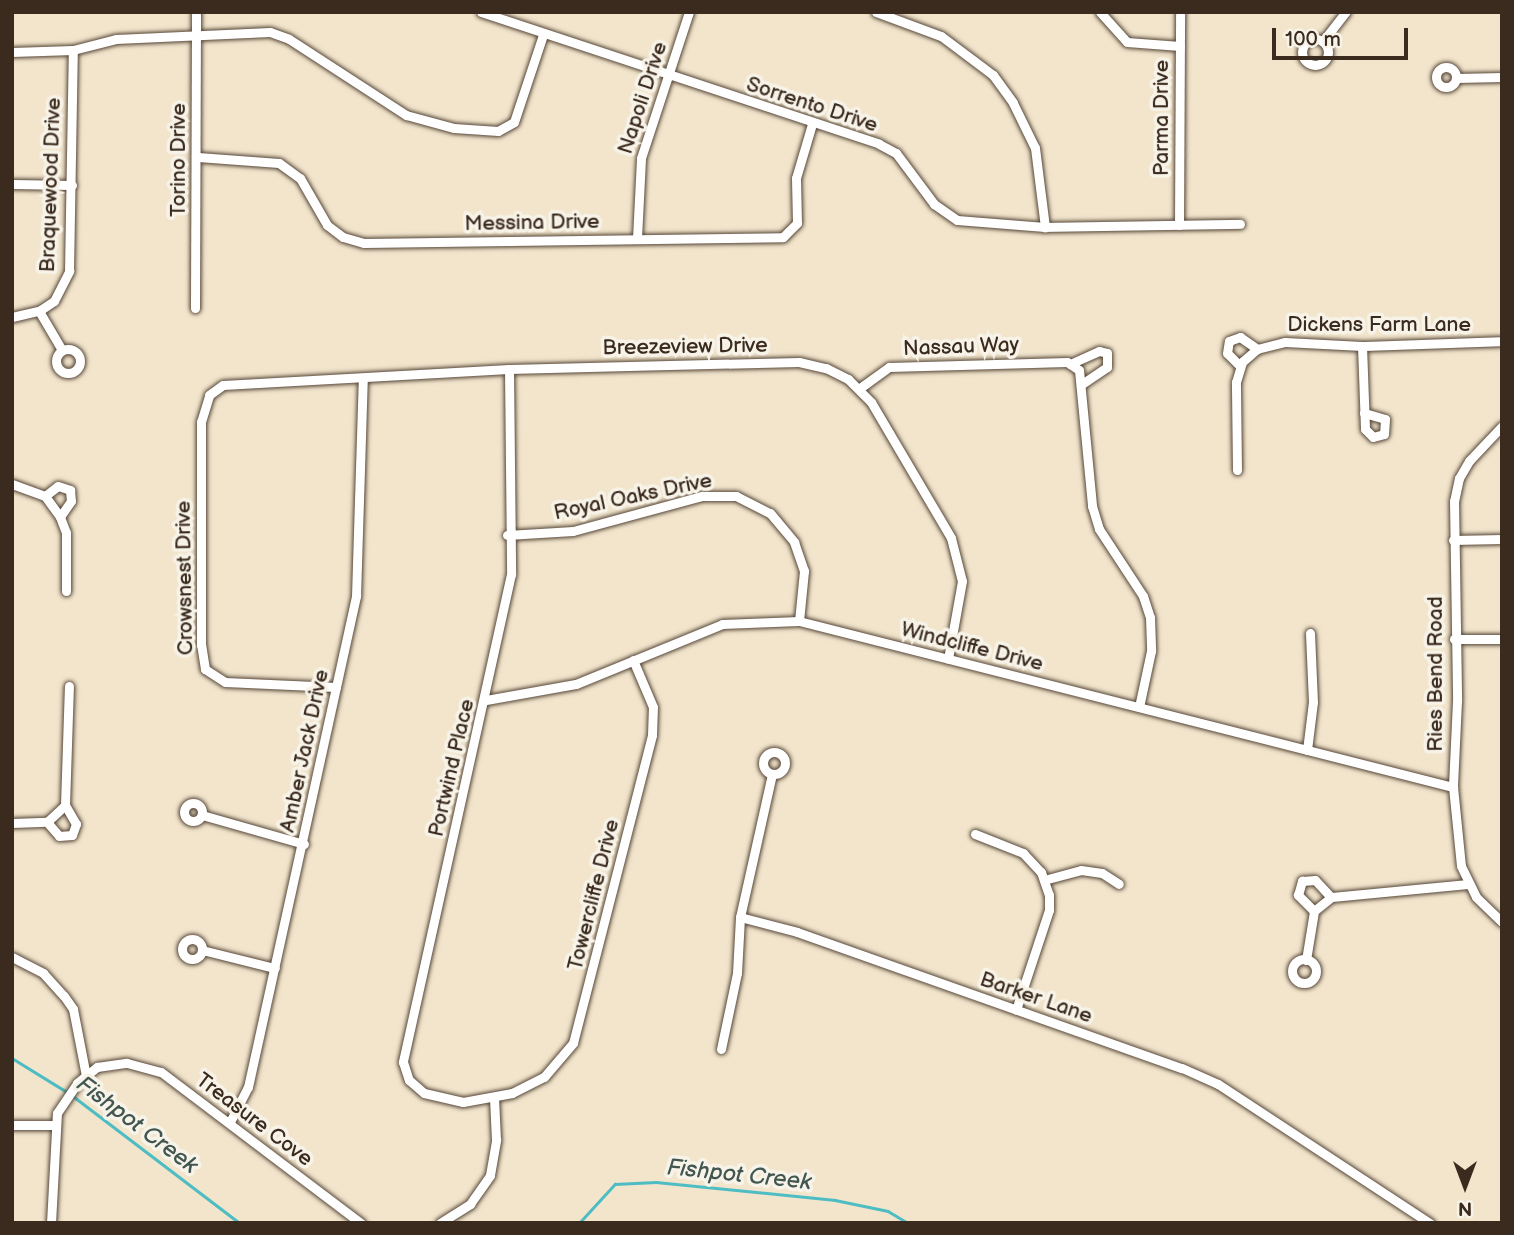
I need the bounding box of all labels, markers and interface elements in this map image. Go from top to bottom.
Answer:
scale bar [1276,14,1412,58]
text: 100 m [1285,27,1341,52]
street label: Napoli Drive [613,39,673,157]
street label: Parma Drive [1149,60,1175,176]
street label: Sorrento Drive [743,72,881,138]
street label: Braquewood Drive [35,97,67,273]
street label: Torino Drive [166,103,192,217]
street label: Messina Drive [464,209,600,237]
street label: Dickens Farm Lane [1287,312,1471,338]
street label: Nassau Way [902,332,1020,362]
street label: Breezeview Drive [602,333,768,361]
street label: Royal Oaks Drive [552,468,714,526]
street label: Crowsnest Drive [171,501,199,655]
street label: Ries Bend Road [1423,596,1449,752]
street label: Windcliffe Drive [898,617,1046,677]
street label: Amber Jack Drive [275,667,335,835]
street label: Portwind Place [424,697,480,839]
street label: Towercliffe Drive [563,817,625,973]
street label: Barker Lane [977,967,1095,1029]
street label: Treasure Cove [191,1068,317,1172]
water label: Fishpot Creek [71,1070,203,1180]
north arrow [1430,1151,1500,1221]
water label: Fishpot Creek [665,1154,813,1196]
text: N [1458,1196,1472,1219]

